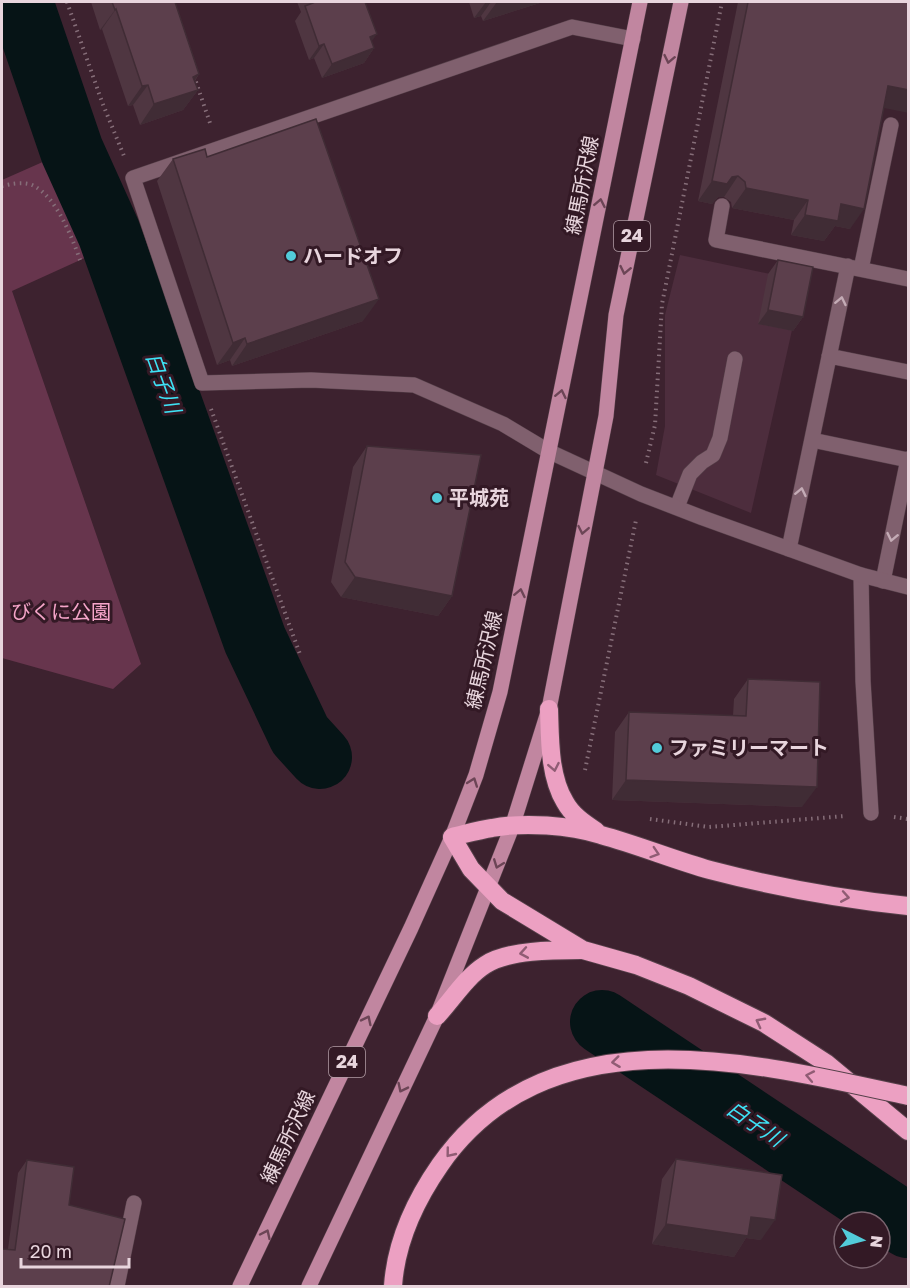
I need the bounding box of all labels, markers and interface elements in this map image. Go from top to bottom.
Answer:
one-way arrow [663,53,676,63]
street label: 練馬所沢線 [560,133,602,236]
one-way arrow [592,198,605,208]
road number: 24 [614,221,650,251]
place label: ハードオフ [303,243,403,267]
marker: ハードオフ [284,249,298,263]
one-way arrow [620,265,633,275]
one-way arrow [834,296,847,306]
water label: 白子川 [141,349,188,419]
one-way arrow [554,389,567,399]
place label: 平城苑 [449,485,509,509]
one-way arrow [793,487,806,497]
marker: 平城苑 [430,491,444,505]
one-way arrow [577,525,590,535]
one-way arrow [886,531,899,541]
one-way arrow [513,589,526,599]
park label: びくに公園 [11,599,111,623]
street label: 練馬所沢線 [460,608,506,711]
place label: ファミリーマート [669,735,829,759]
marker: ファミリーマート [650,741,664,755]
one-way arrow [547,762,560,772]
one-way arrow [465,777,478,788]
one-way arrow [649,846,660,858]
one-way arrow [493,858,505,869]
one-way arrow [839,890,849,903]
one-way arrow [520,946,530,959]
one-way arrow [360,1015,372,1026]
one-way arrow [756,1018,767,1029]
road number: 24 [329,1047,365,1077]
one-way arrow [612,1055,621,1068]
one-way arrow [805,1070,815,1083]
one-way arrow [398,1081,410,1092]
street label: 練馬所沢線 [255,1086,319,1187]
water label: 白子川 [722,1095,791,1153]
one-way arrow [446,1146,457,1157]
north arrow [832,1210,892,1270]
one-way arrow [258,1229,270,1240]
scale bar [21,1231,129,1269]
text: N [866,1234,887,1249]
text: 20 m [30,1240,72,1262]

